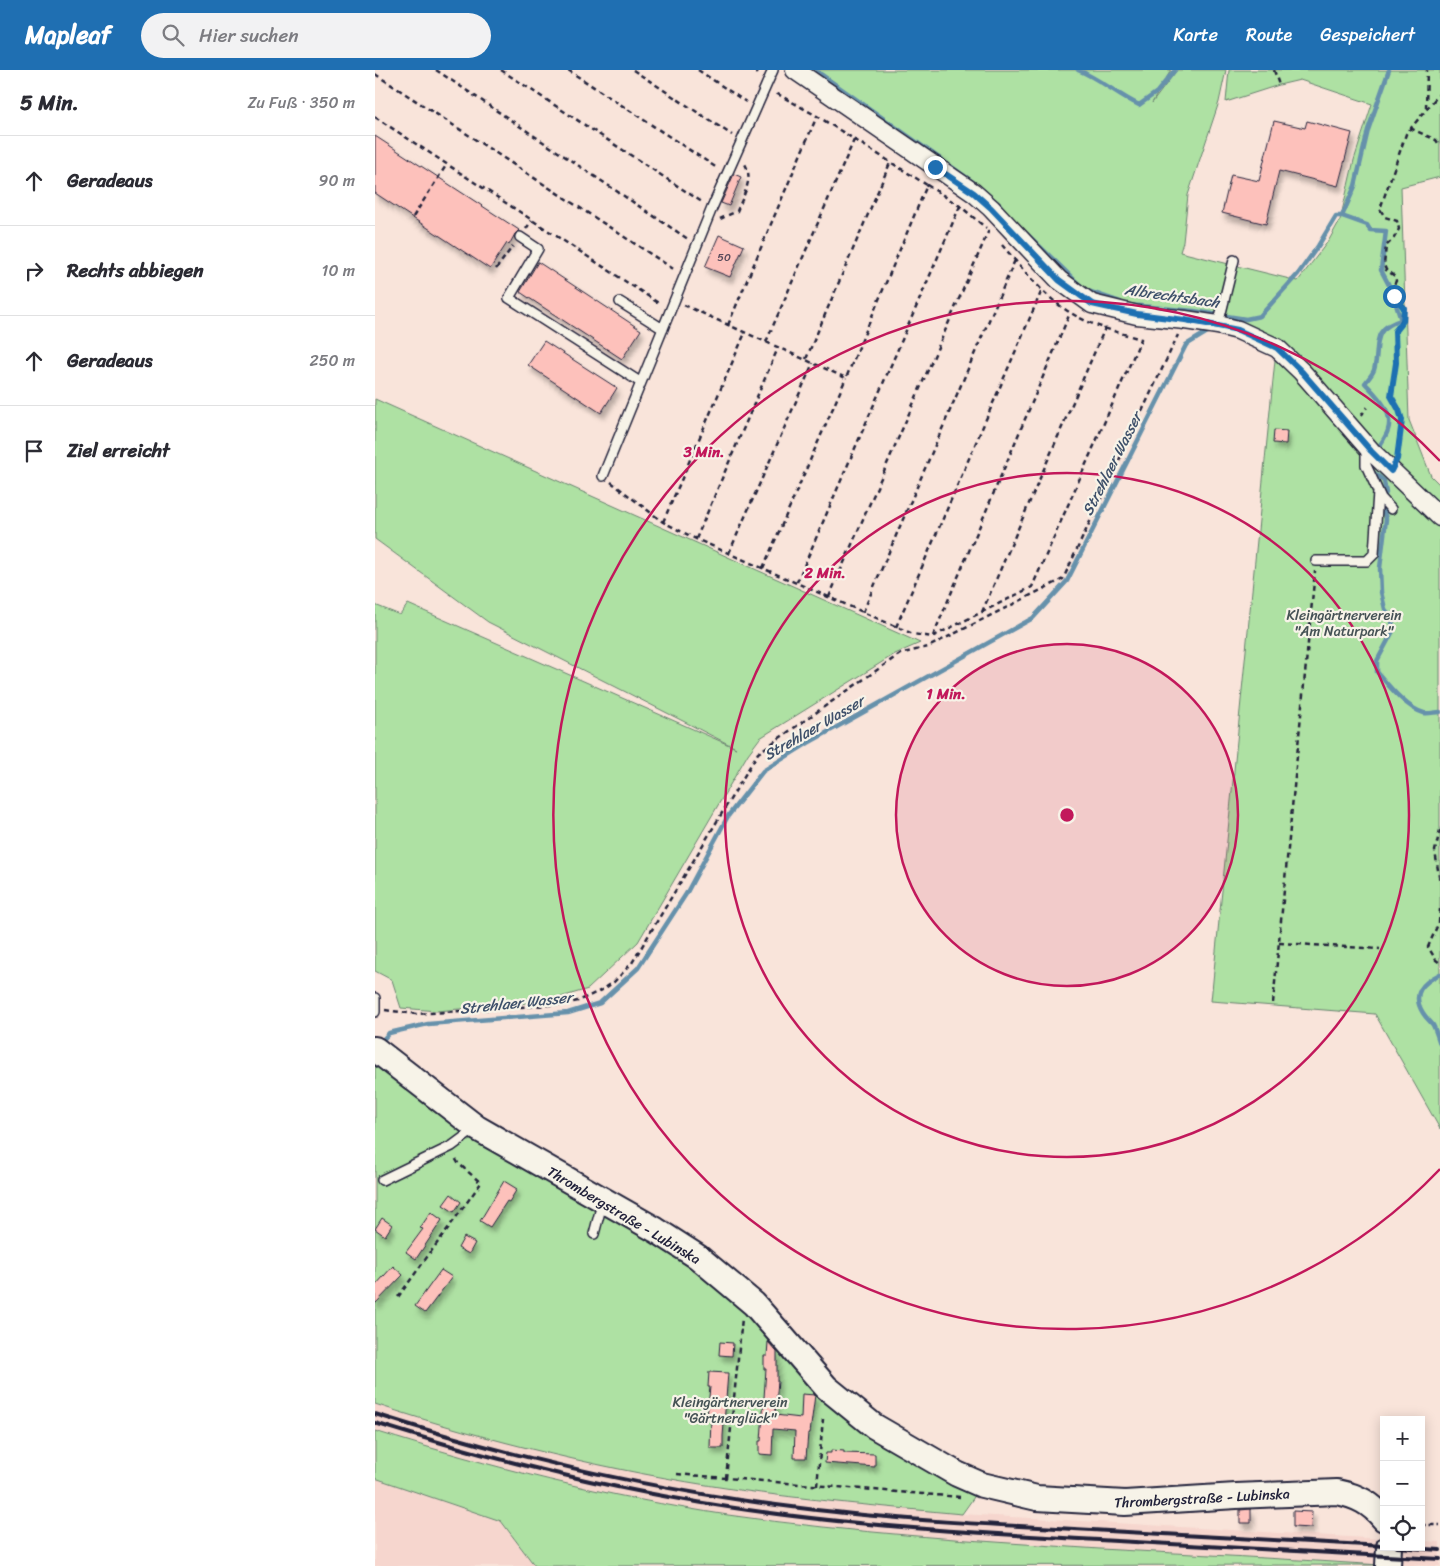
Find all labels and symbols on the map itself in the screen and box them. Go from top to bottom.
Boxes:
route end [924,156,947,179]
house number: 50 [717,248,731,267]
water label: Albrechtsbach [1122,276,1222,316]
route start [1383,285,1406,308]
water label: Strehlaer Wasser [1075,405,1150,520]
text: 3 Min. [682,439,725,465]
text: 2 Min. [803,560,846,586]
park label: Kleingärtnerverein "Am Naturpark" [1286,603,1402,644]
text: 1 Min. [926,681,966,707]
water label: Strehlaer Wasser [759,687,872,767]
centre of rings [1058,806,1076,824]
water label: Strehlaer Wasser [459,984,576,1022]
street label: Thrombergstraße - Lubinska [542,1159,705,1271]
park label: Kleingärtnerverein "Gärtnerglück" [672,1390,788,1431]
street label: Thrombergstraße - Lubinska [1114,1481,1290,1516]

